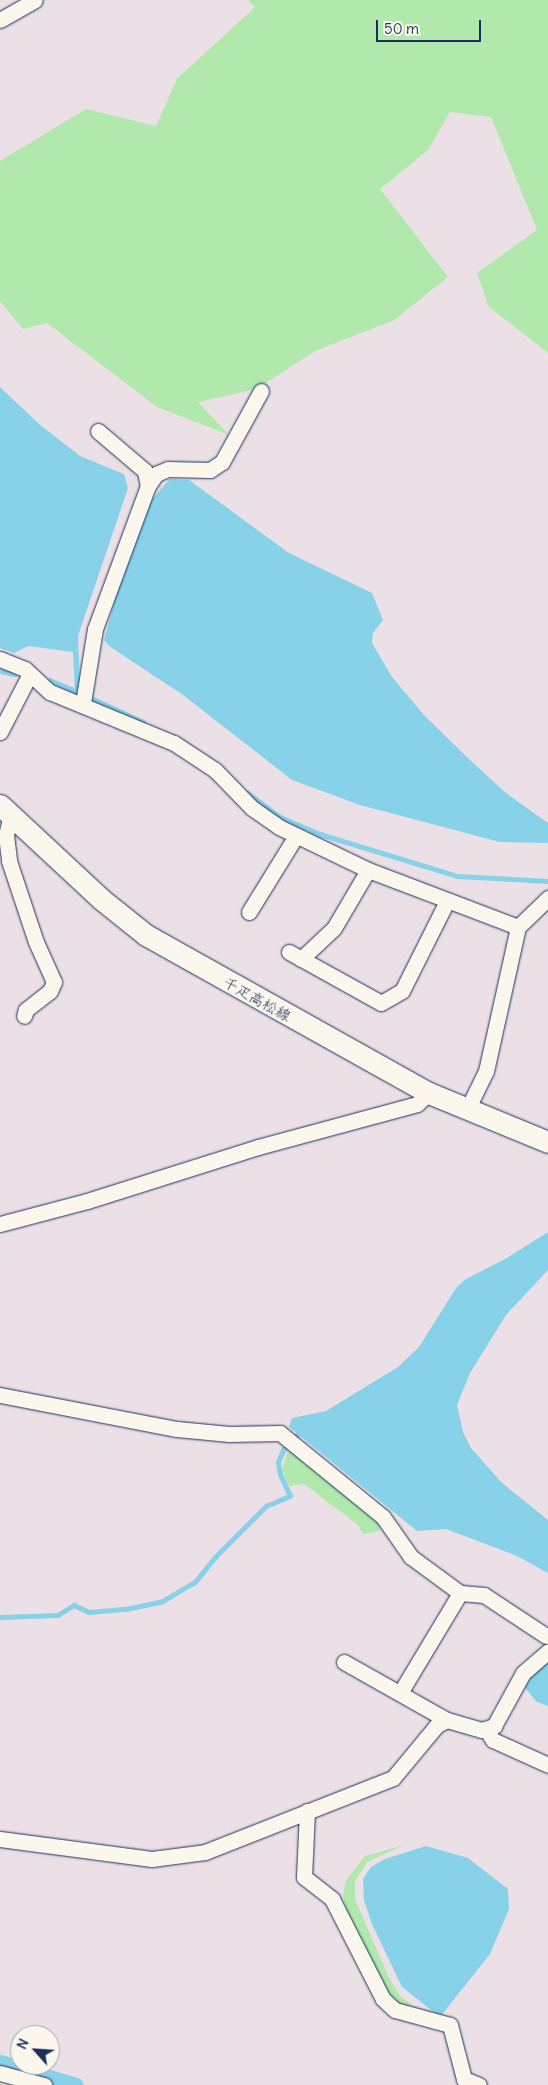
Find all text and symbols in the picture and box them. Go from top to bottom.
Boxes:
scale bar [378,10,483,42]
text: 50 m [384,19,419,38]
street label: 千疋高松線 [220,973,294,1025]
north arrow [10,2025,60,2075]
text: N [12,2036,33,2052]

